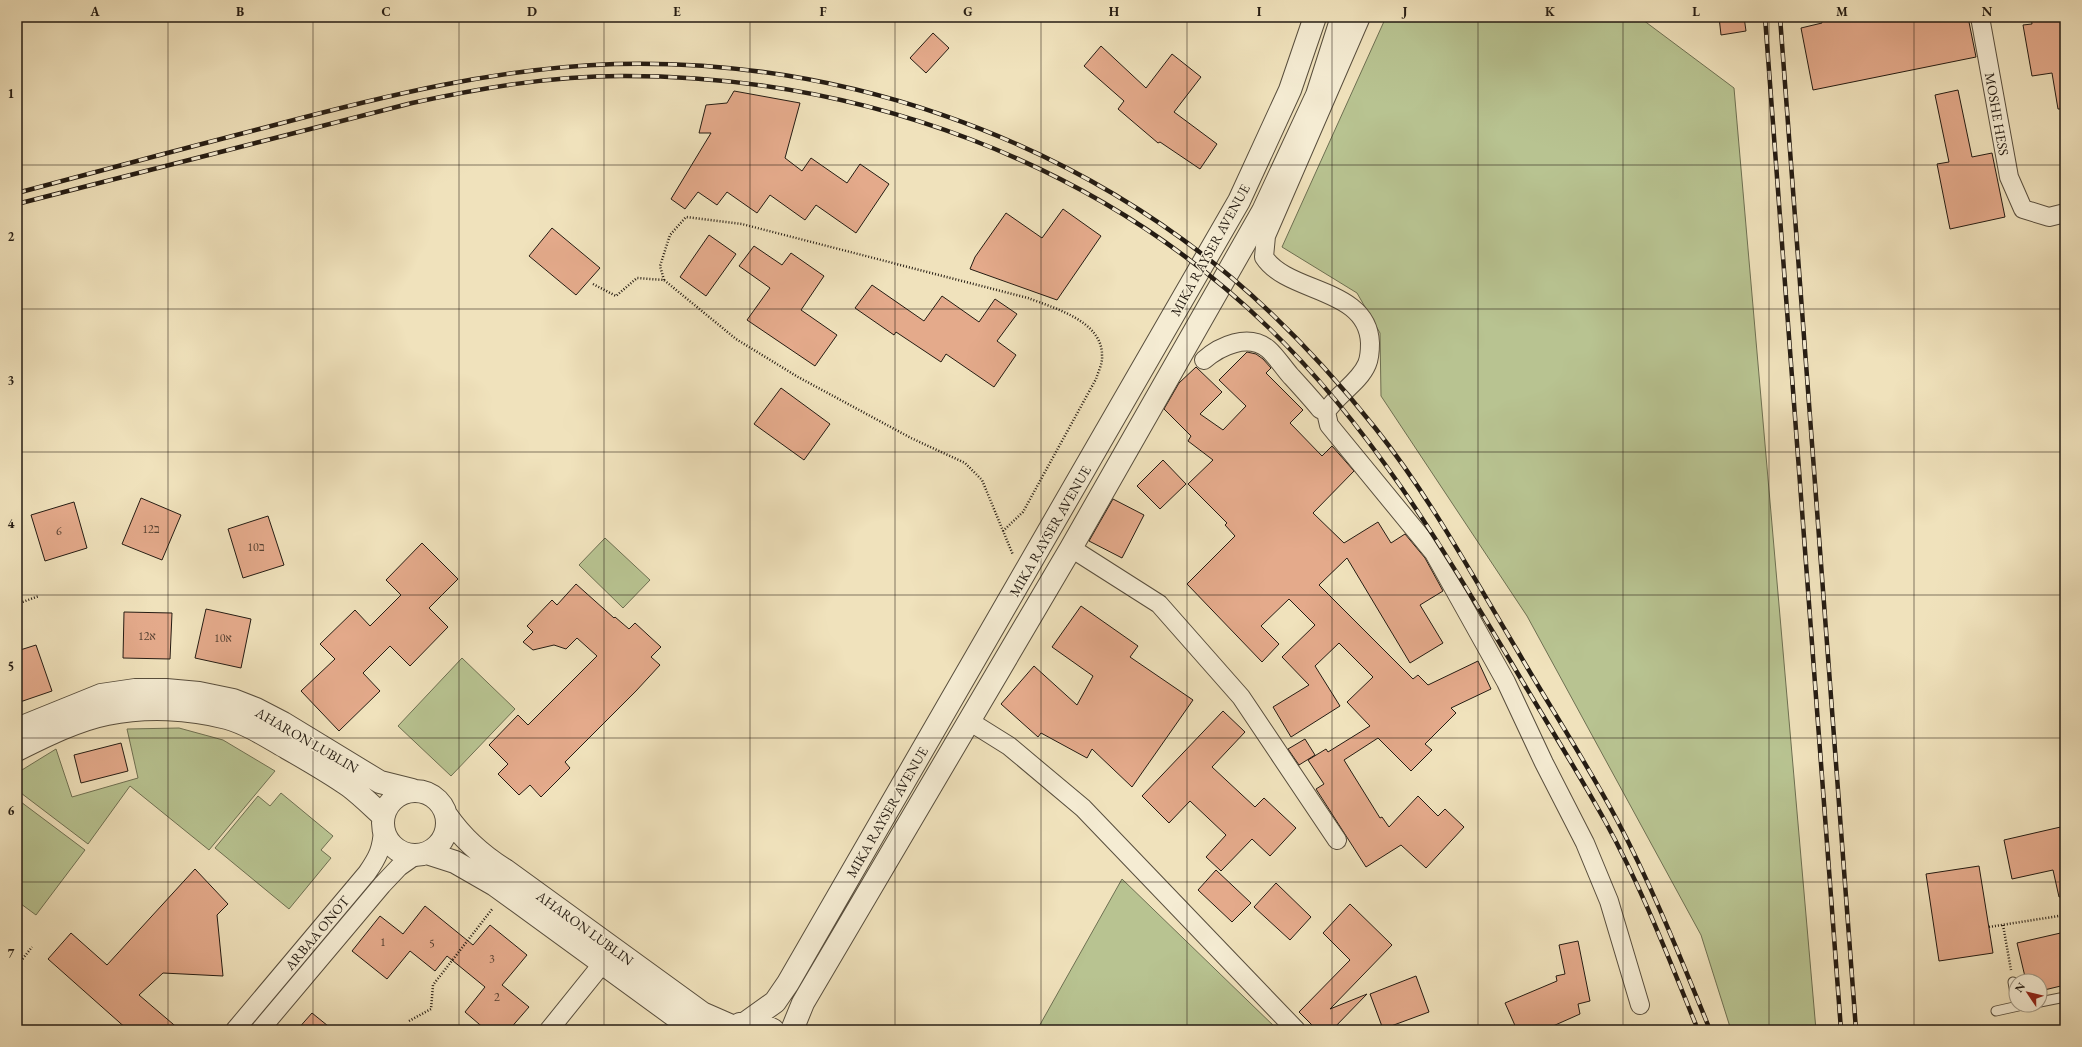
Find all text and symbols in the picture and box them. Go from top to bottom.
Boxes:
text: A [89,3,100,20]
text: B [236,3,244,20]
text: C [381,3,391,20]
text: D [527,3,537,20]
text: E [673,3,681,20]
text: F [819,3,827,20]
text: G [963,3,973,20]
text: H [1109,3,1120,20]
text: I [1257,3,1262,20]
text: J [1401,3,1408,20]
text: K [1545,3,1556,20]
text: L [1692,3,1700,20]
text: M [1836,3,1848,20]
text: N [1982,3,1993,20]
street label: MOSHE HESS [1981,71,2013,157]
text: 1 [8,85,15,102]
street label: MIKA RAYSER AVENUE [1166,181,1254,319]
text: 2 [8,228,15,245]
text: 3 [8,372,15,389]
street label: MIKA RAYSER AVENUE [1005,462,1095,600]
text: 4 [8,515,15,532]
house number: 12ב [142,521,160,537]
house number: 6 [56,523,62,539]
house number: 10ב [247,539,265,555]
house number: 12א [138,628,156,644]
house number: 10א [214,630,232,646]
text: 5 [8,658,14,675]
street label: AHARON LUBLIN [251,703,362,777]
street label: MIKA RAYSER AVENUE [842,743,932,881]
text: 6 [8,802,15,819]
street label: AHARON LUBLIN [532,886,637,969]
street label: ARBAA ONOT [280,892,354,975]
house number: 1 [380,934,386,950]
house number: 5 [429,935,435,951]
text: 7 [8,945,15,962]
house number: 3 [489,951,495,967]
north arrow [2008,973,2048,1013]
text: N [2012,980,2028,995]
house number: 2 [494,989,500,1005]

